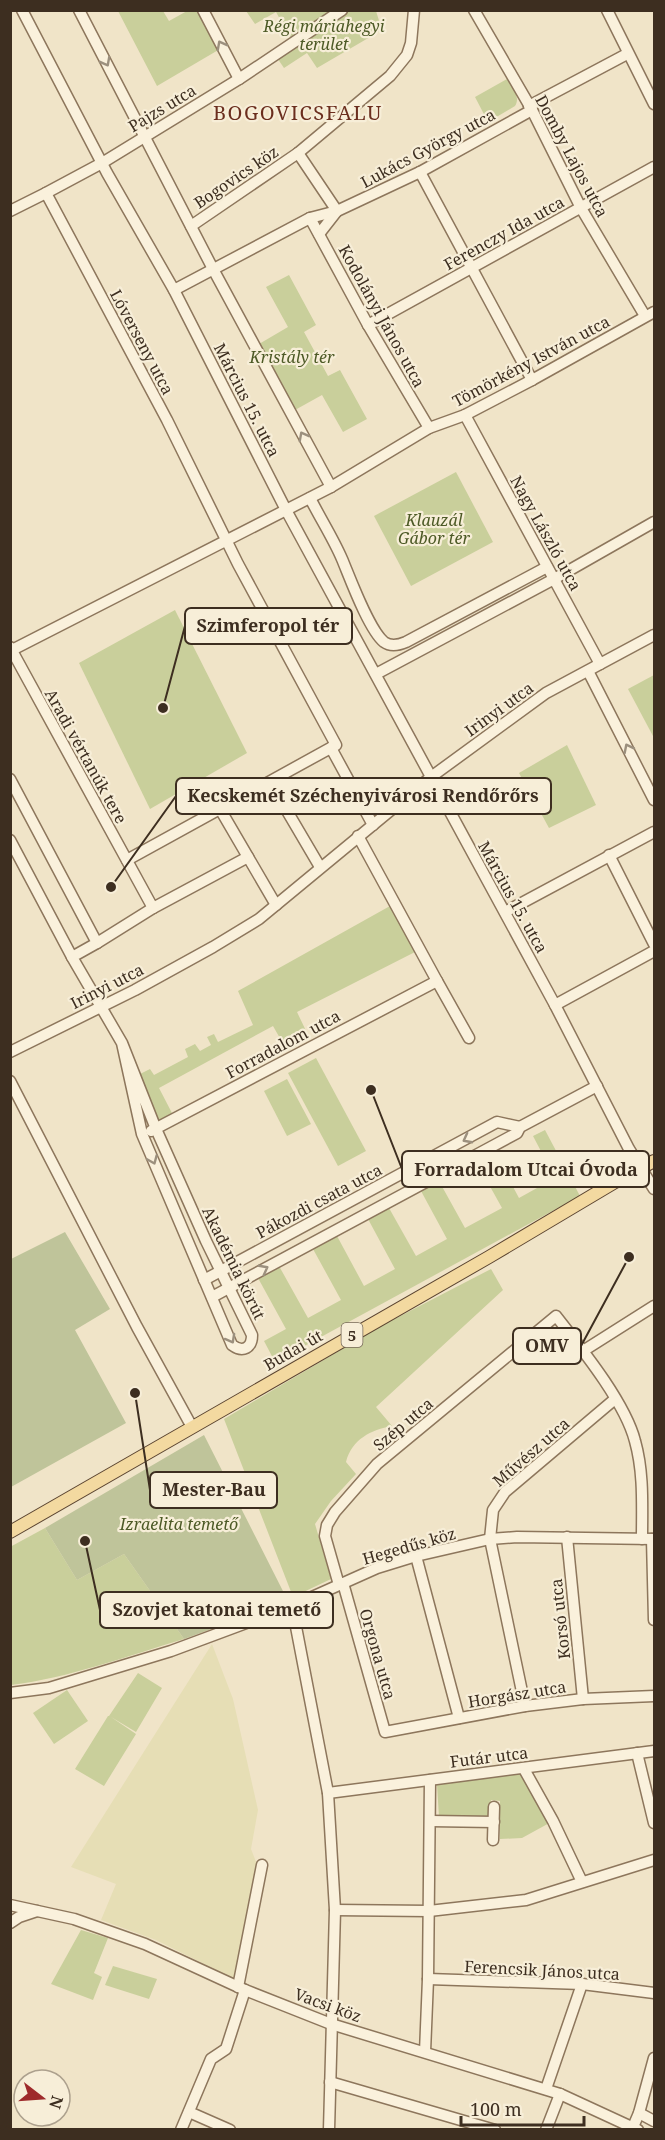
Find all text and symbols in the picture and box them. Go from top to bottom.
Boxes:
park label: Régi máriahegyi terület [262,15,385,55]
one-way arrow [216,40,228,51]
one-way arrow [99,56,110,67]
street label: Pajzs utca [124,79,200,137]
street label: Domby Lajos utca [530,91,614,221]
district label: BOGOVICSFALU [213,99,383,126]
street label: Lukács György utca [357,103,499,193]
street label: Bogovics köz [189,141,283,213]
street label: Ferenczy Ida utca [440,191,568,275]
street label: Kodolányi János utca [334,241,430,391]
street label: Lóverseny utca [105,286,179,398]
street label: Tömörkény István utca [449,310,613,412]
street label: Március 15. utca [209,339,285,461]
park label: Kristály tér [249,346,335,368]
one-way arrow [299,432,310,442]
street label: Nagy László utca [505,472,587,594]
park label: Klauzál Gábor tér [398,509,470,549]
callout: Szimferopol tér [185,608,352,644]
text: Szimferopol tér [197,613,340,637]
street label: Irinyi utca [460,677,538,741]
street label: Aradi vértanúk tere [40,685,132,827]
one-way arrow [624,743,635,754]
callout: Kecskemét Széchenyivárosi Rendőrőrs [176,778,551,814]
text: Kecskemét Széchenyivárosi Rendőrőrs [187,783,539,807]
street label: Március 15. utca [473,837,553,957]
street label: Irinyi utca [67,958,147,1014]
street label: Forradalom utca [222,1005,344,1083]
one-way arrow [462,1132,473,1143]
callout: Forradalom Utcai Óvoda [402,1151,649,1187]
one-way arrow [146,1154,158,1165]
text: Forradalom Utcai Óvoda [414,1157,638,1181]
street label: Pákozdi csata utca [252,1158,386,1244]
street label: Akadémia körút [197,1203,271,1323]
one-way arrow [257,1265,268,1276]
road number: 5 [342,1323,362,1347]
street label: Budai út [260,1324,327,1376]
callout: OMV [513,1328,581,1364]
one-way arrow [224,1333,235,1343]
text: OMV [525,1333,569,1357]
street label: Szép utca [368,1392,438,1456]
street label: Művész utca [488,1412,574,1492]
callout: Mester-Bau [150,1472,277,1508]
text: Mester-Bau [162,1477,266,1501]
park label: Izraelita temető [119,1513,239,1535]
street label: Hegedűs köz [360,1522,458,1570]
street label: Korsó utca [545,1578,575,1660]
callout: Szovjet katonai temető [100,1592,333,1628]
text: Szovjet katonai temető [113,1597,321,1621]
street label: Orgona utca [355,1606,401,1702]
street label: Horgász utca [466,1675,568,1713]
street label: Futár utca [449,1741,529,1773]
street label: Ferencsik János utca [464,1955,620,1985]
street label: Vacsi köz [292,1983,364,2027]
north arrow [12,2068,72,2128]
scale bar [461,2089,584,2127]
text: N [44,2093,69,2112]
text: 100 m [470,2097,522,2121]

